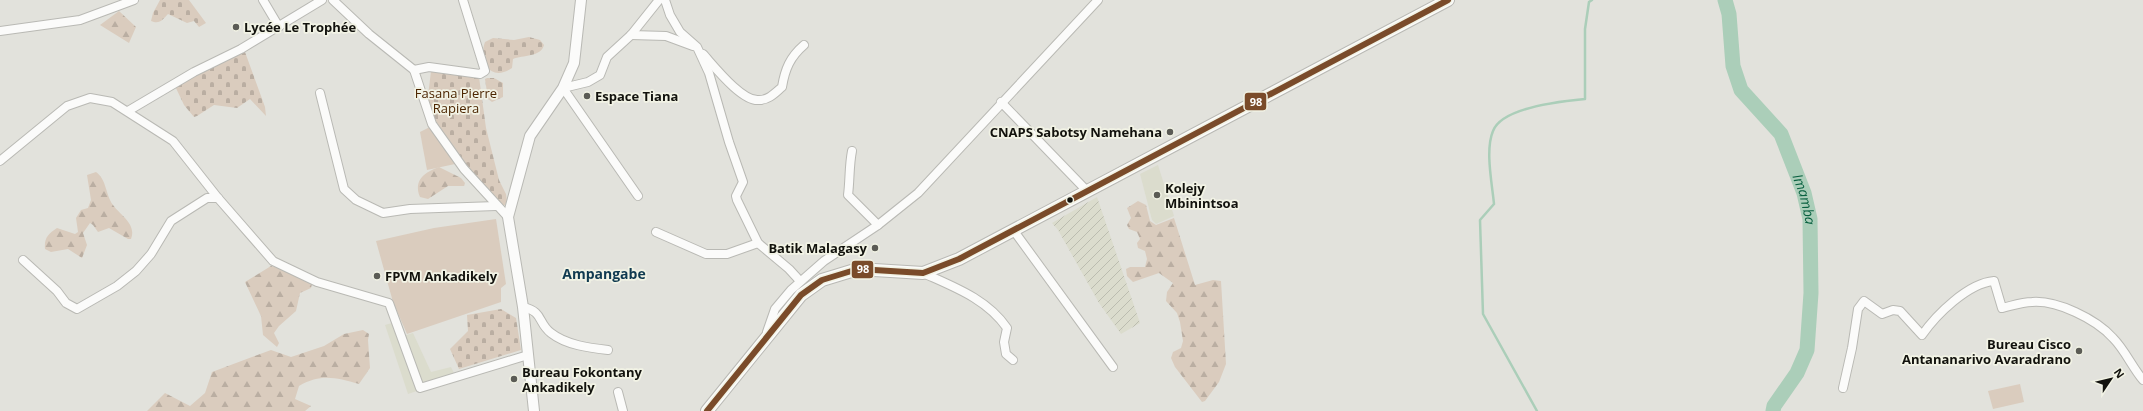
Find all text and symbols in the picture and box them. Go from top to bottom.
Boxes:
place label: Lycée Le Trophée [244,18,356,36]
marker: Lycée Le Trophée [231,22,241,32]
park label: Fasana Pierre Rapiera [415,84,497,117]
place label: Espace Tiana [595,87,678,105]
marker: Espace Tiana [582,91,592,101]
line badge: 98 [1244,92,1267,111]
text: 98 [1250,94,1262,109]
place label: CNAPS Sabotsy Namehana [990,123,1162,141]
marker: CNAPS Sabotsy Namehana [1165,127,1175,137]
water label: Imamba [1788,171,1820,225]
place label: Kolejy Mbinintsoa [1165,179,1239,212]
marker: Kolejy Mbinintsoa [1152,190,1162,200]
unlabelled marker [1065,195,1075,205]
place label: Batik Malagasy [768,239,868,257]
marker: Batik Malagasy [870,243,880,253]
line badge: 98 [851,260,874,279]
text: 98 [857,261,869,276]
district label: Ampangabe [562,264,646,283]
place label: FPVM Ankadikely [385,267,498,285]
marker: FPVM Ankadikely [372,271,382,281]
place label: Bureau Cisco Antananarivo Avaradrano [1902,335,2071,368]
marker: Bureau Cisco Antananarivo Avaradrano [2074,346,2084,356]
north arrow [2091,359,2131,399]
place label: Bureau Fokontany Ankadikely [522,363,643,396]
text: N [2111,365,2128,381]
marker: Bureau Fokontany Ankadikely [509,374,519,384]

